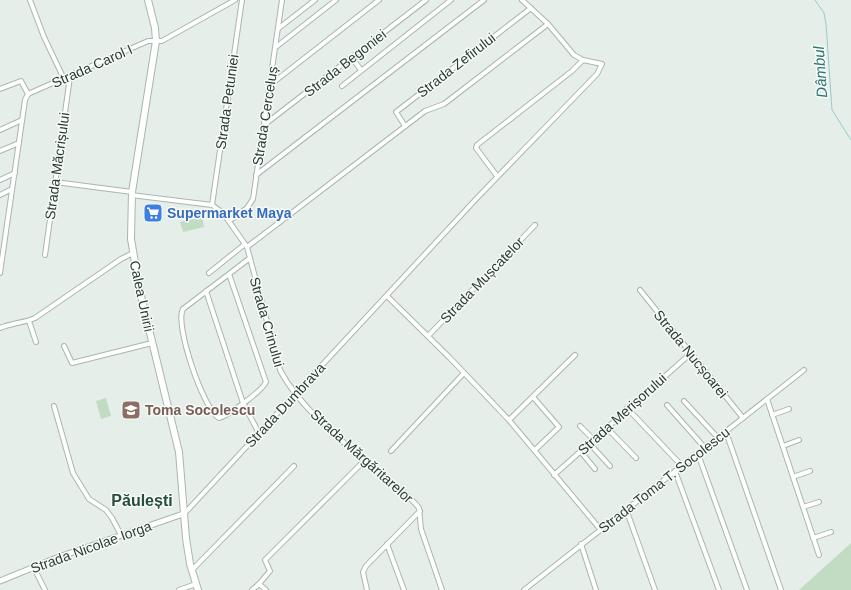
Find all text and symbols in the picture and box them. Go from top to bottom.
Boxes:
street label: Strada Begoniei [301,26,389,100]
street label: Strada Zefirului [414,29,498,101]
street label: Strada Carol I [49,41,135,91]
water label: Dâmbul [810,45,830,98]
street label: Strada Petuniei [212,53,242,151]
street label: Strada Cerceluș [249,65,281,167]
street label: Strada Măcrișului [42,111,72,221]
supermarket icon: Supermarket Maya [142,202,164,224]
place label: Supermarket Maya [167,205,292,221]
street label: Strada Mușcatelor [437,233,527,326]
street label: Calea Unirii [127,259,157,333]
street label: Strada Crinului [247,275,287,369]
street label: Strada Nucșoarei [651,307,731,401]
street label: Strada Dumbrava [242,359,328,451]
street label: Strada Merișorului [574,370,670,458]
school or university icon: Toma Socolescu [120,399,142,421]
place label: Toma Socolescu [145,402,255,418]
street label: Strada Mărgăritarelor [307,406,417,506]
street label: Strada Toma T. Socolescu [595,424,733,536]
district label: Păulești [111,492,173,509]
street label: Strada Nicolae Iorga [28,518,154,576]

